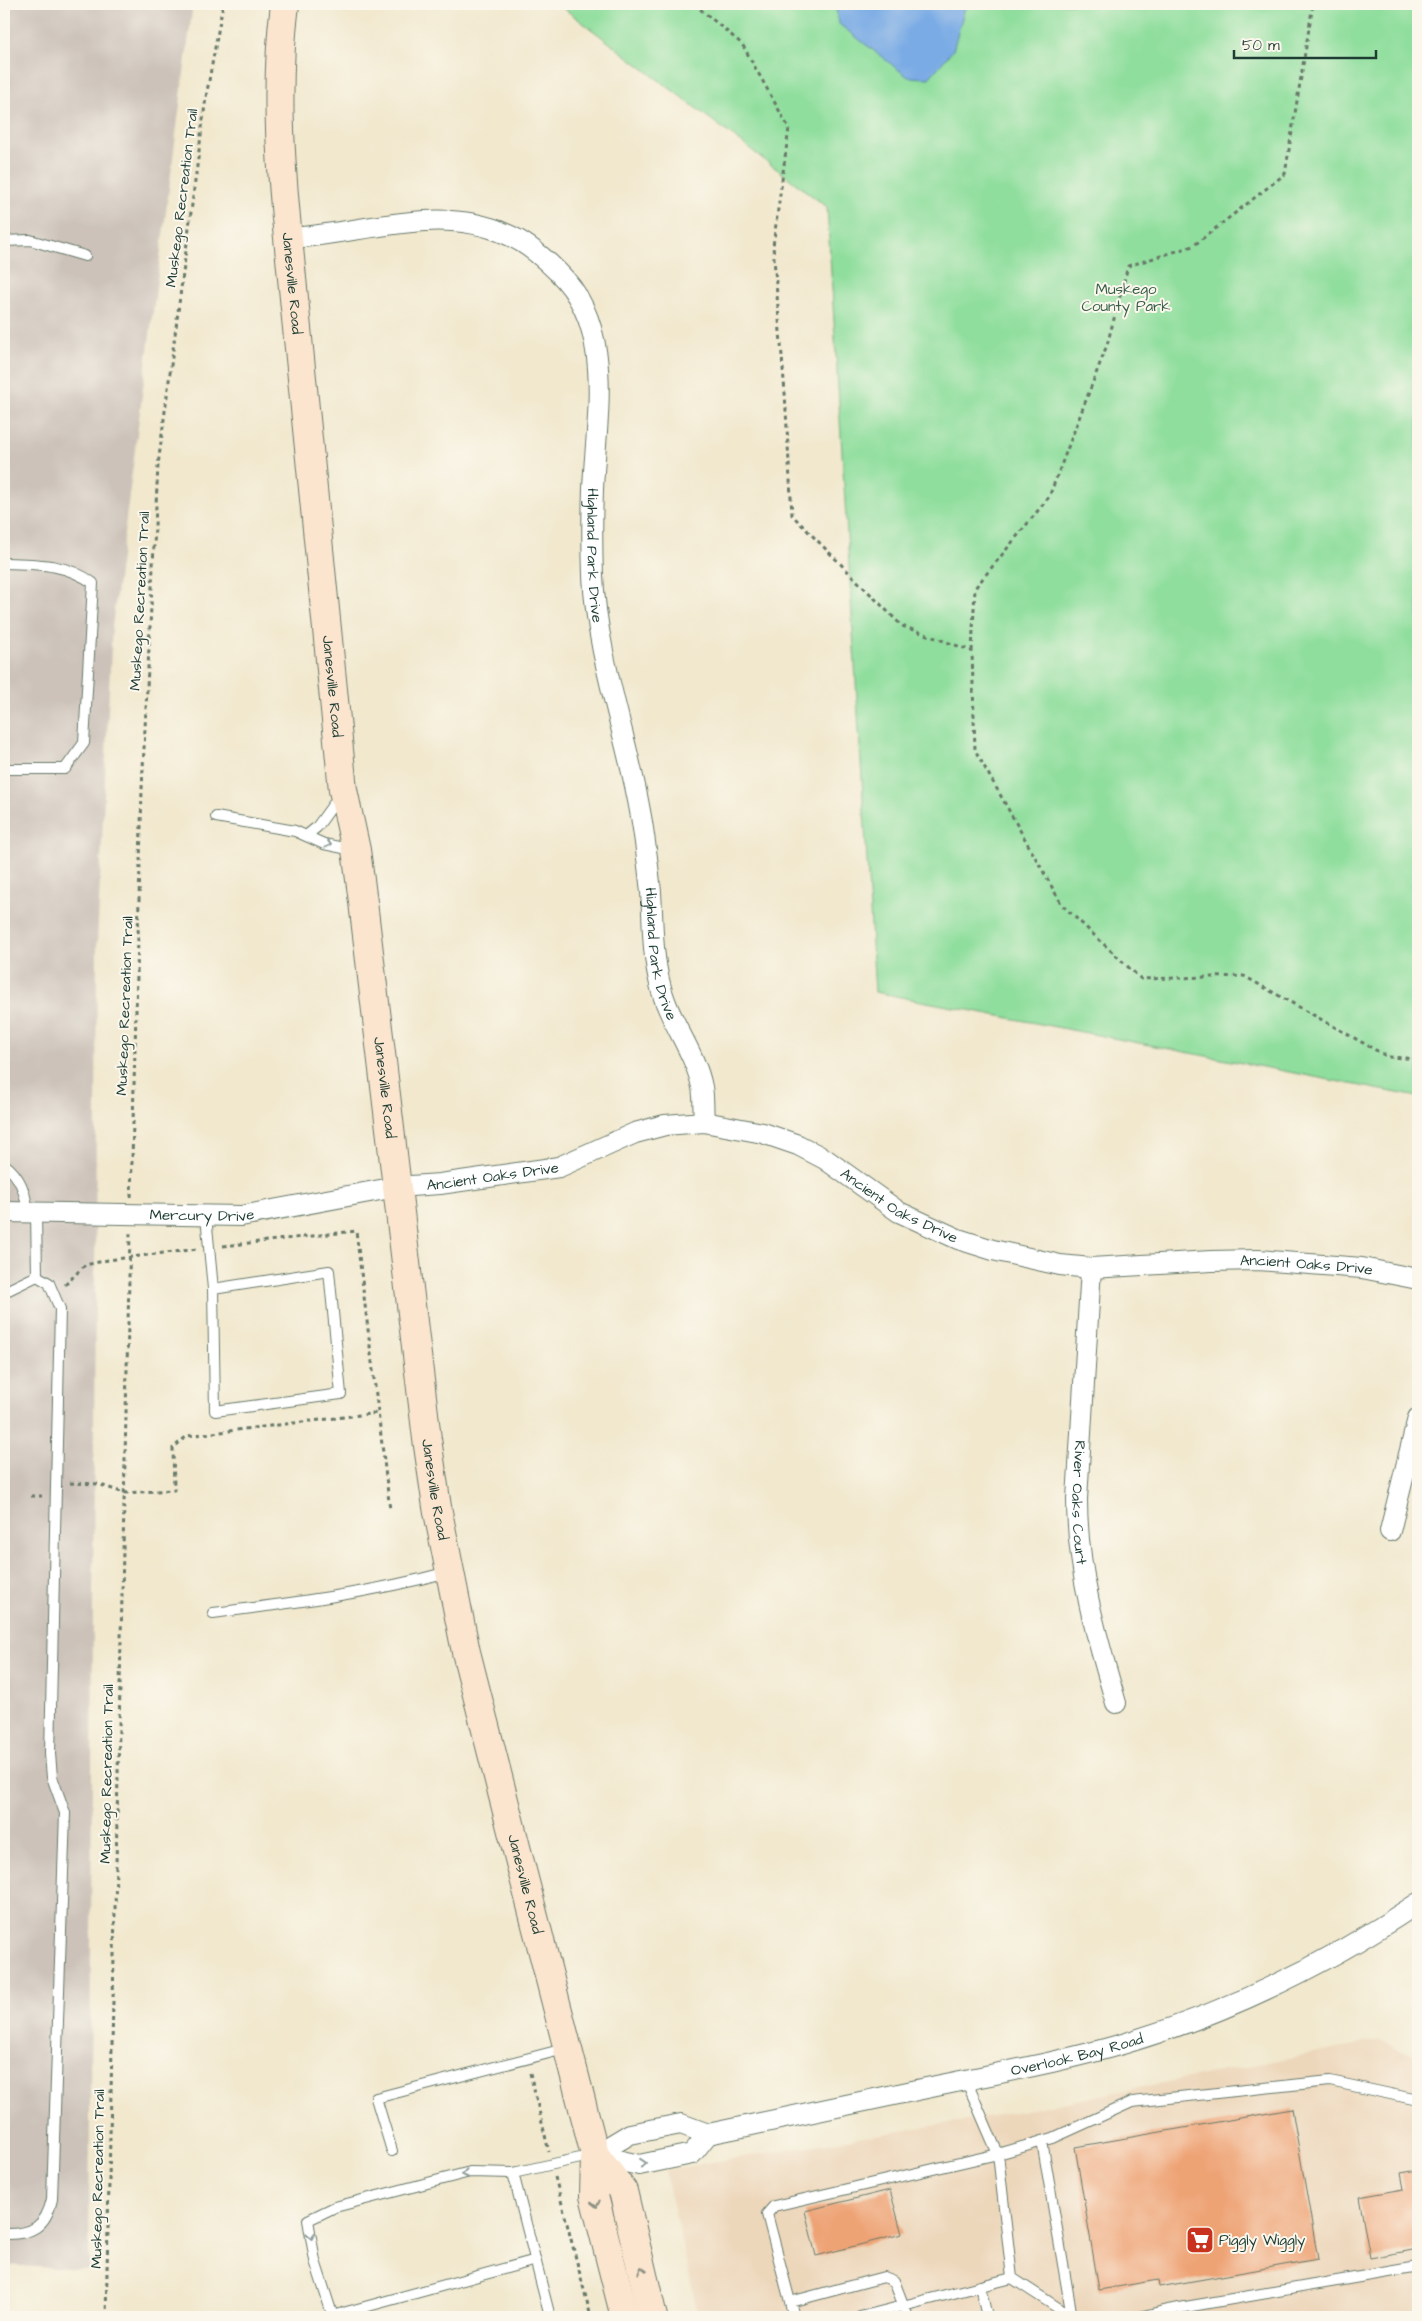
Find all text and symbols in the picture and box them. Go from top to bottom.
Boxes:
scale bar [1234,28,1377,60]
text: 50 m [1242,35,1280,56]
street label: Muskego Recreation Trail [161,108,204,289]
street label: Janesville Road [277,231,308,335]
park label: Muskego County Park [1081,279,1171,318]
street label: Highland Park Drive [581,488,608,624]
street label: Muskego Recreation Trail [125,511,156,691]
street label: Janesville Road [317,634,348,738]
one-way arrow [324,839,332,849]
street label: Highland Park Drive [640,887,683,1024]
street label: Muskego Recreation Trail [111,916,140,1096]
street label: Janesville Road [369,1036,402,1140]
street label: Ancient Oaks Drive [426,1157,560,1195]
street label: Ancient Oaks Drive [836,1163,961,1248]
street label: Mercury Drive [149,1203,256,1227]
street label: Ancient Oaks Drive [1240,1249,1375,1280]
street label: Janesville Road [417,1437,454,1542]
street label: River Oaks Court [1066,1440,1092,1566]
street label: Muskego Recreation Trail [95,1684,120,1864]
street label: Janesville Road [503,1832,548,1936]
street label: Overlook Bay Road [1009,2028,1146,2081]
street label: Muskego Recreation Trail [86,2089,111,2269]
one-way arrow [639,2158,647,2169]
one-way arrow [460,2168,469,2179]
one-way arrow [590,2199,601,2208]
supermarket icon: Piggly Wiggly [1185,2225,1215,2255]
place label: Piggly Wiggly [1219,2230,1305,2252]
one-way arrow [305,2231,315,2240]
one-way arrow [637,2266,647,2274]

